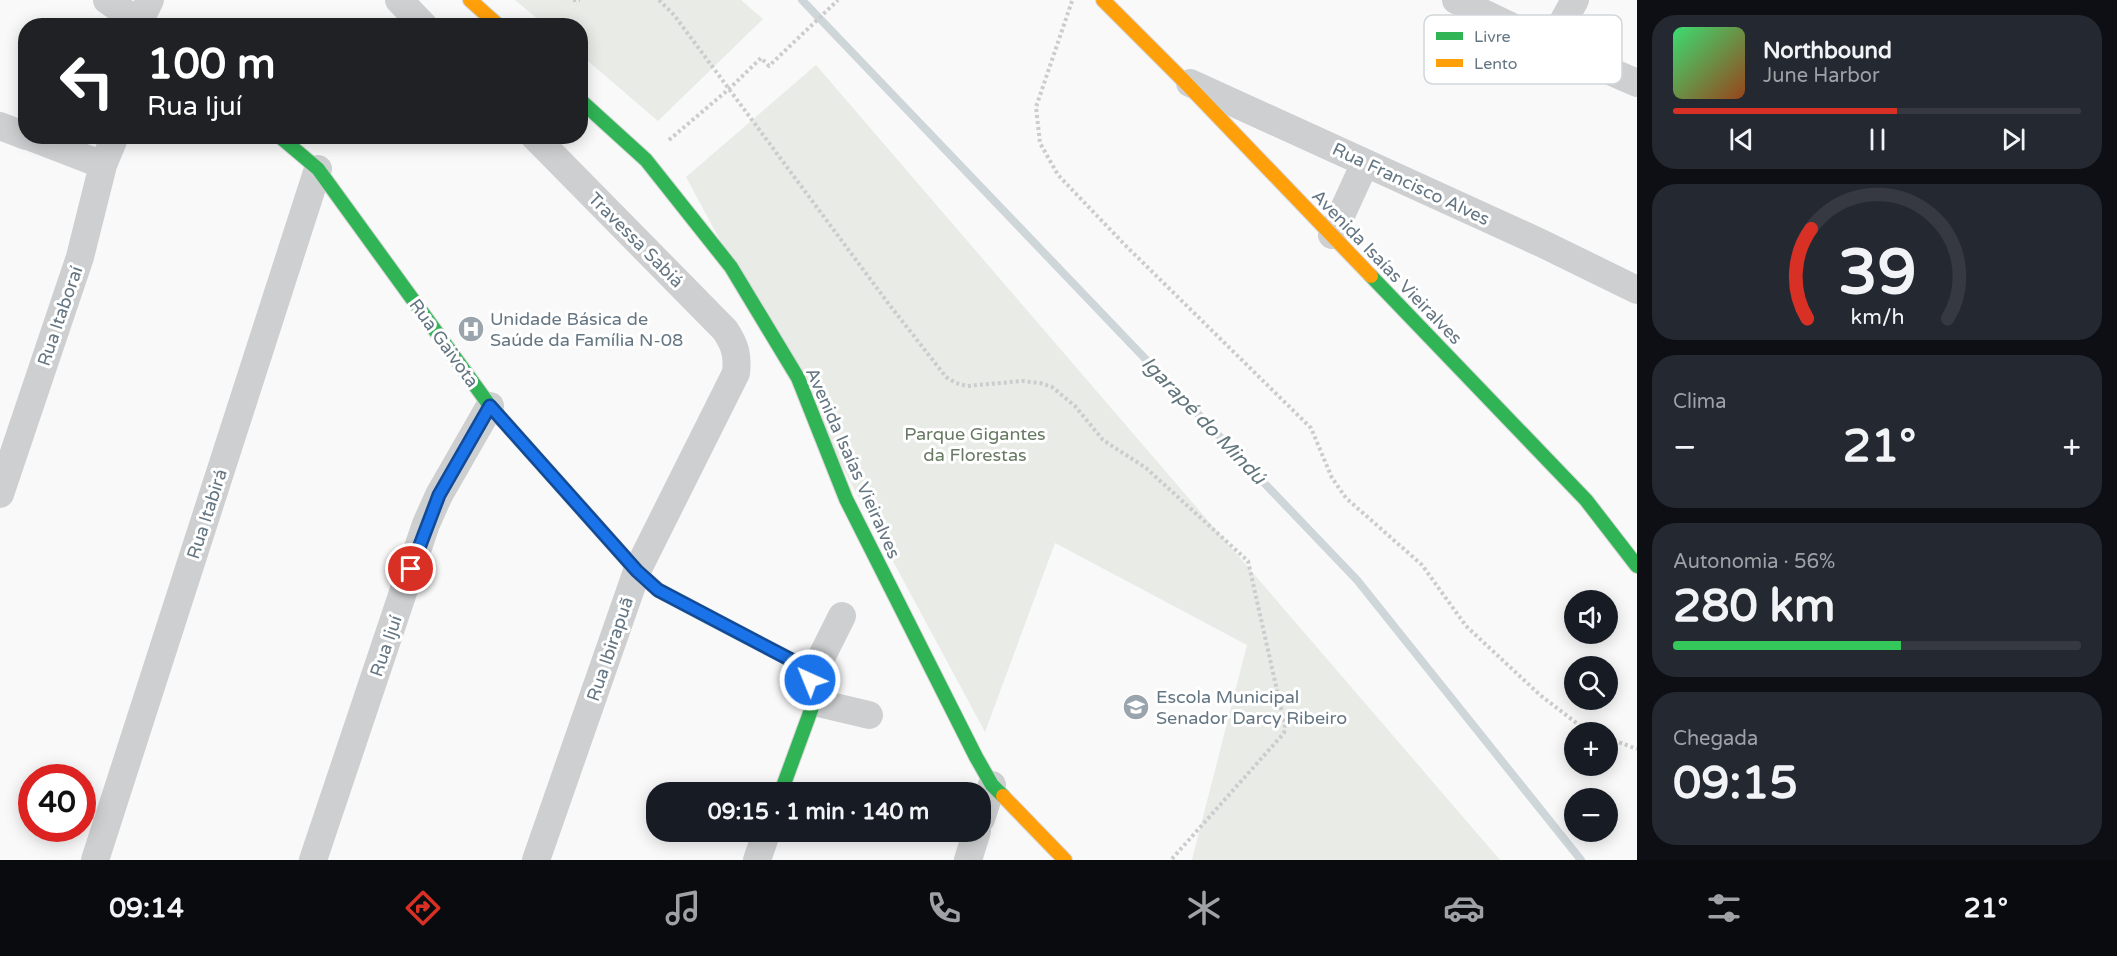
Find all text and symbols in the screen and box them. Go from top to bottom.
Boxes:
legend [1424,15,1622,84]
text: Livre [1474,27,1511,47]
text: Northbound [1763,38,1892,64]
text: 100 m [147,39,276,90]
icon: left [48,42,126,120]
text: Lento [1474,54,1518,74]
text: June Harbor [1763,64,1880,88]
text: Rua Ijuí [147,90,242,123]
icon: previous [1725,123,1758,156]
icon: pause [1861,123,1894,156]
icon: next [1997,123,2030,156]
street label: Rua Francisco Alves [1329,138,1493,230]
street label: Avenida Isaías Vieiralves [1307,185,1467,349]
street label: Travessa Sabiá [584,188,688,292]
text: 39 [1838,236,1916,311]
street label: Rua Itaboraí [33,263,88,369]
street label: Rua Gaivota [405,294,483,392]
text: km/h [1850,304,1904,330]
place label: Unidade Básica de Saúde da Família N-08 [490,308,683,351]
hospital icon: Unidade Básica de Saúde da Família N-08 [456,314,486,344]
water label: Igarapé do Mindú [1136,352,1272,491]
street label: Avenida Isaías Vieiralves [801,364,905,562]
text: Clima [1673,390,1726,414]
text: 21° [1843,420,1916,474]
park label: Parque Gigantes da Florestas [904,423,1046,466]
text: − [1673,428,1697,467]
text: + [2062,428,2081,467]
street label: Rua Itabirá [182,466,232,562]
pin [385,543,436,594]
text: Autonomia · 56% [1673,550,1835,574]
icon: arrive [394,552,427,585]
text: 280 km [1673,580,1835,634]
map controls [1564,590,1618,842]
button: sound [1564,590,1618,644]
street label: Rua Ibirapuã [582,594,638,704]
street label: Rua Ijuí [365,612,407,680]
position arrow [778,648,842,712]
button: search [1564,656,1618,710]
place label: Escola Municipal Senador Darcy Ribeiro [1156,686,1347,729]
school or university icon: Escola Municipal Senador Darcy Ribeiro [1121,692,1151,722]
button: + [1564,722,1618,776]
text: Chegada [1673,727,1758,751]
text: 09:15 [1673,757,1798,811]
speed limit sign: 40 [18,764,96,842]
button: − [1564,788,1618,842]
text: 09:15 · 1 min · 140 m [708,799,929,825]
icon: directions [402,887,444,929]
icon: music [662,887,704,929]
icon: phone [923,887,965,929]
icon: climate [1183,887,1225,929]
icon: car [1443,887,1485,929]
icon: filters [1703,887,1745,929]
text: 09:14 [109,892,184,925]
text: 21° [1964,892,2008,925]

